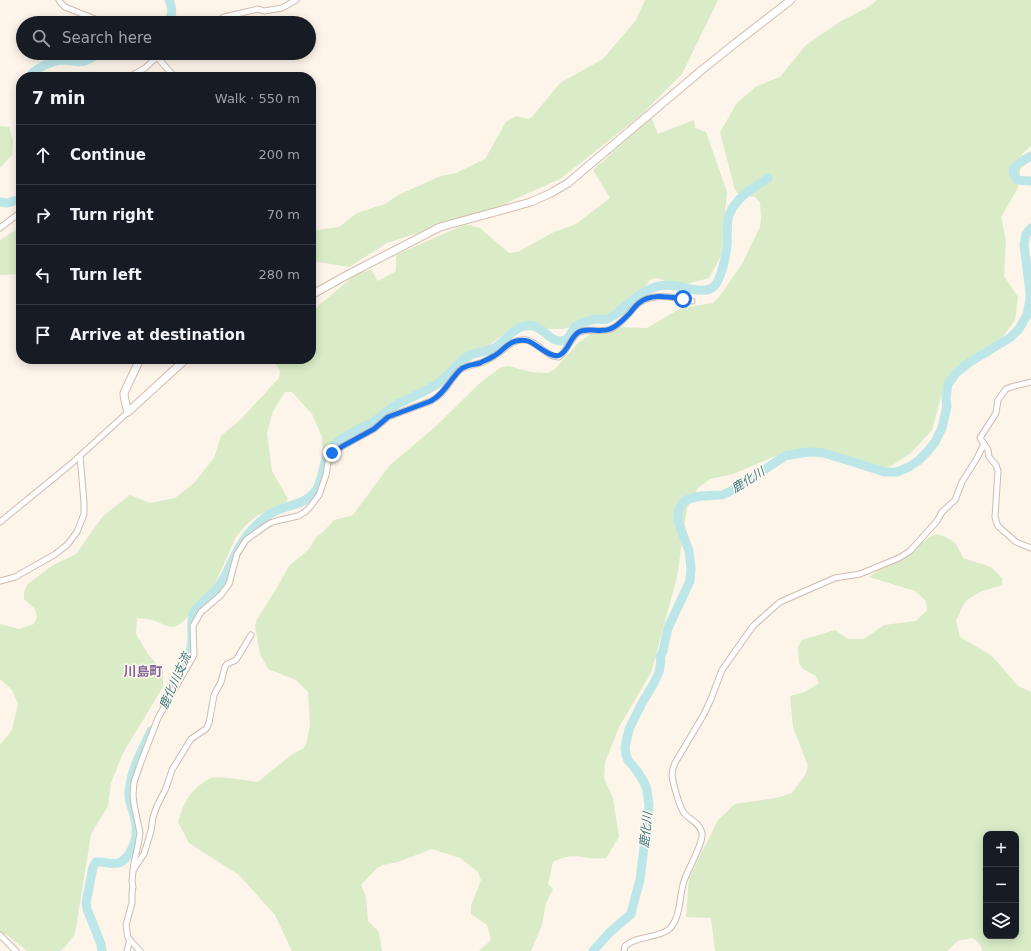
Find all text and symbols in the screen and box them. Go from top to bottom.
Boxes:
search box [16,16,316,60]
icon: search [30,27,52,49]
text: Search here [62,29,152,47]
text: 7 min [32,88,85,108]
text: Walk · 550 m [215,91,300,106]
icon: ahead [32,144,54,166]
text: Continue [70,146,146,164]
text: 200 m [258,147,300,162]
icon: right [32,204,54,226]
text: Turn right [70,206,154,224]
text: 70 m [267,207,300,222]
icon: left [32,264,54,286]
text: Turn left [70,266,142,284]
text: 280 m [258,267,300,282]
route start [674,290,692,308]
icon: arrive [32,324,54,346]
text: Arrive at destination [70,326,245,344]
route end [323,444,341,462]
water label: 鹿化川 [729,463,769,495]
water label: 鹿化川支流 [156,649,194,711]
district label: 川島町 [123,664,163,679]
water label: 鹿化川 [637,809,655,849]
map controls [983,831,1019,939]
button: + [983,831,1019,867]
button: − [983,867,1019,903]
button: layers [983,903,1019,939]

